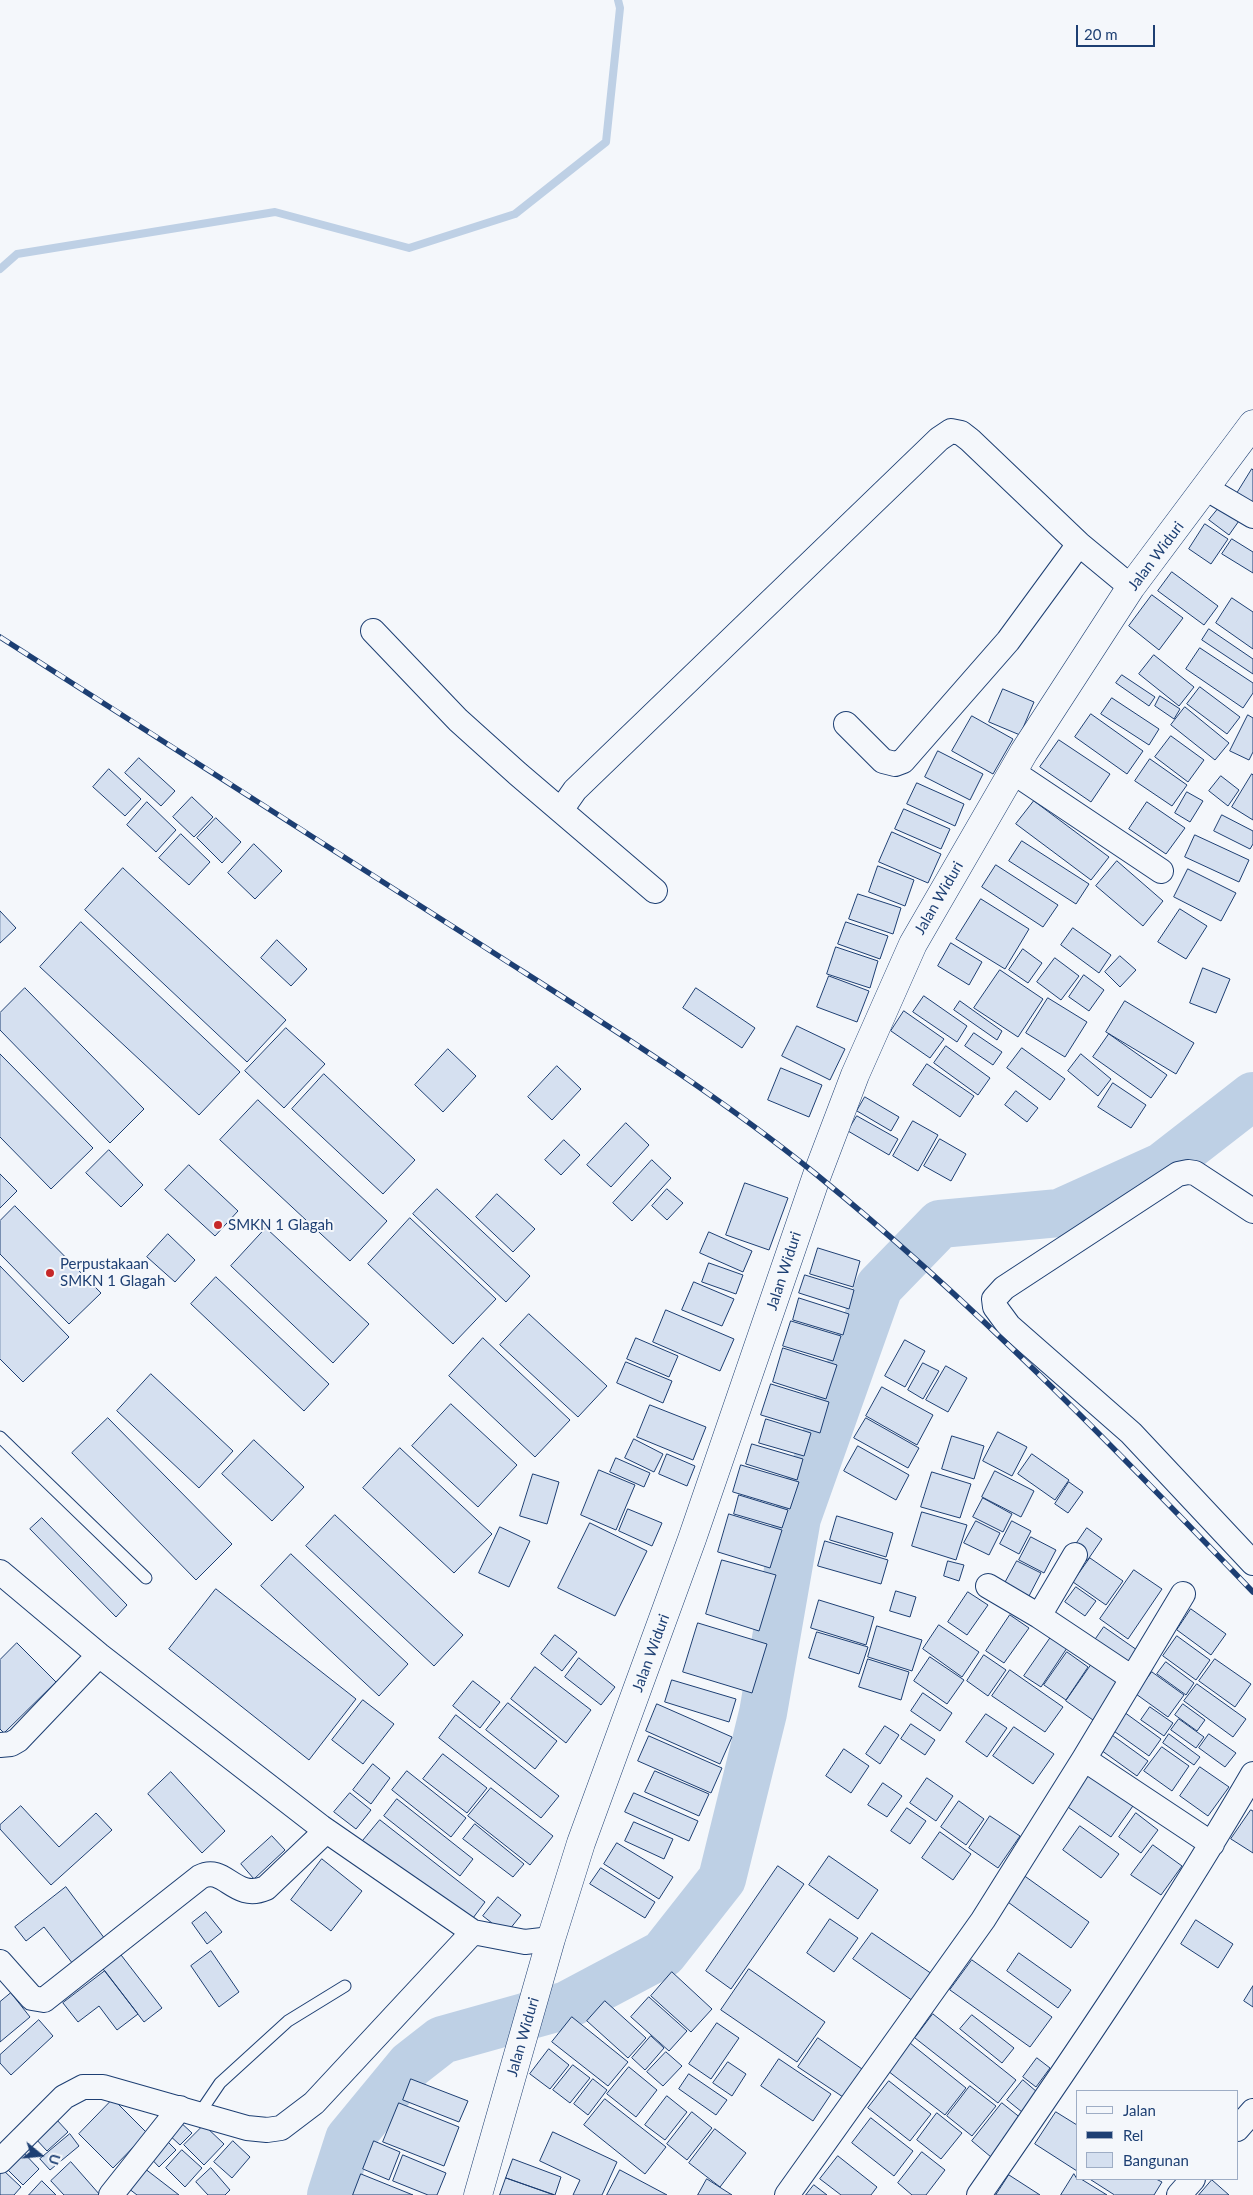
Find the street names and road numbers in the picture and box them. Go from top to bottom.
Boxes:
street label: Jalan Widuri [1124,518,1188,594]
street label: Jalan Widuri [911,858,967,938]
street label: Jalan Widuri [763,1229,805,1313]
street label: Jalan Widuri [629,1612,673,1694]
street label: Jalan Widuri [503,1995,543,2079]

